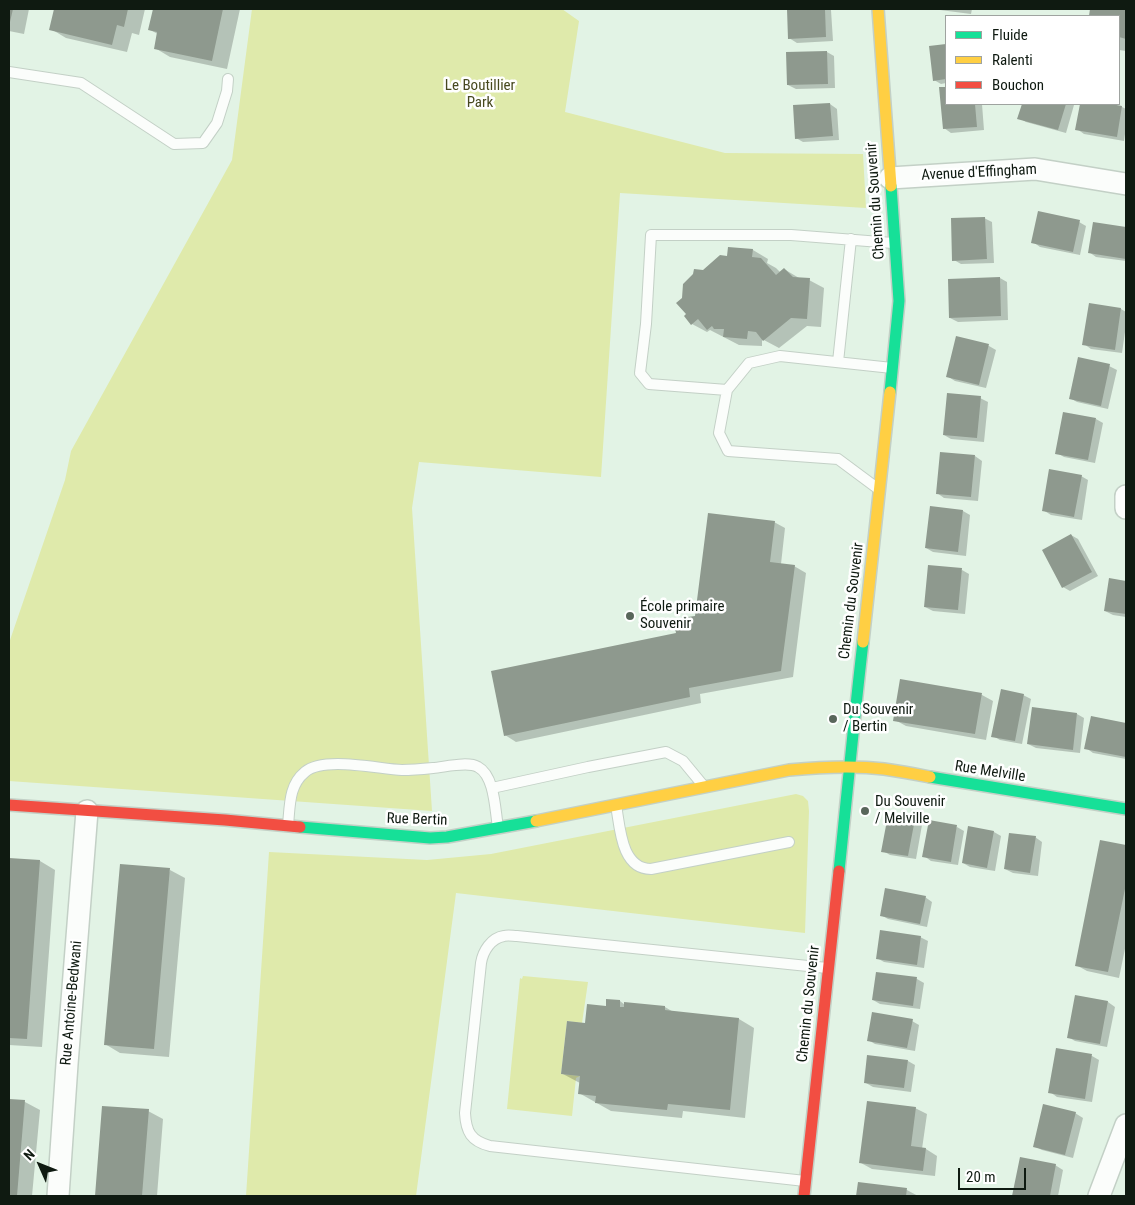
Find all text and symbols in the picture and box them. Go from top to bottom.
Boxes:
legend [945,15,1120,105]
text: Fluide [992,26,1028,44]
text: Ralenti [992,51,1033,69]
text: Bouchon [992,76,1044,94]
park label: Le Boutillier Park [445,77,515,112]
street label: Chemin du Souvenir [863,142,889,260]
street label: Avenue d'Effingham [921,161,1037,185]
street label: Chemin du Souvenir [836,542,868,660]
place label: École primaire Souvenir [640,598,724,633]
marker: École primaire Souvenir [624,610,636,622]
place label: Du Souvenir / Bertin [843,701,913,736]
marker: Du Souvenir / Bertin [827,713,839,725]
street label: Rue Melville [953,758,1027,786]
place label: Du Souvenir / Melville [875,793,945,828]
marker: Du Souvenir / Melville [859,805,871,817]
street label: Rue Bertin [386,810,448,830]
street label: Rue Antoine-Bedwani [58,940,86,1066]
street label: Chemin du Souvenir [794,945,824,1063]
north arrow [15,1140,65,1190]
text: N [20,1146,38,1163]
scale bar [960,1158,1028,1190]
text: 20 m [966,1168,996,1186]

